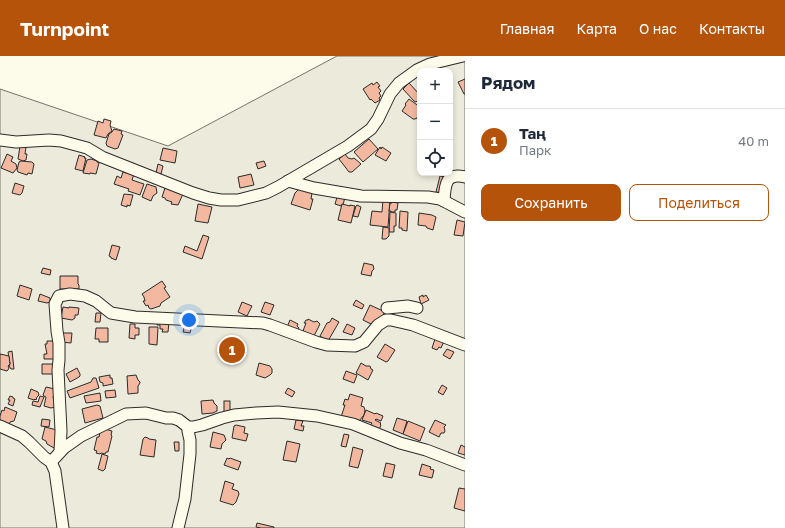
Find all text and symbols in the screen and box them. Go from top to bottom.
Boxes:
text: Turnpoint [20,17,109,40]
text: Главная [500,20,554,37]
text: Карта [576,20,617,37]
text: О нас [639,20,677,37]
text: Контакты [699,20,765,37]
map controls [417,68,453,176]
button: + [417,68,453,104]
text: Рядом [481,72,535,93]
button: − [417,104,453,140]
text: Таң [519,124,546,142]
text: 1 [491,133,497,149]
text: 40 m [738,133,769,149]
button: locate [417,140,453,176]
text: Парк [519,142,552,158]
button: Сохранить [481,184,621,221]
button: Поделиться [629,184,769,221]
your location [179,310,199,330]
pin: 1 [219,335,245,365]

